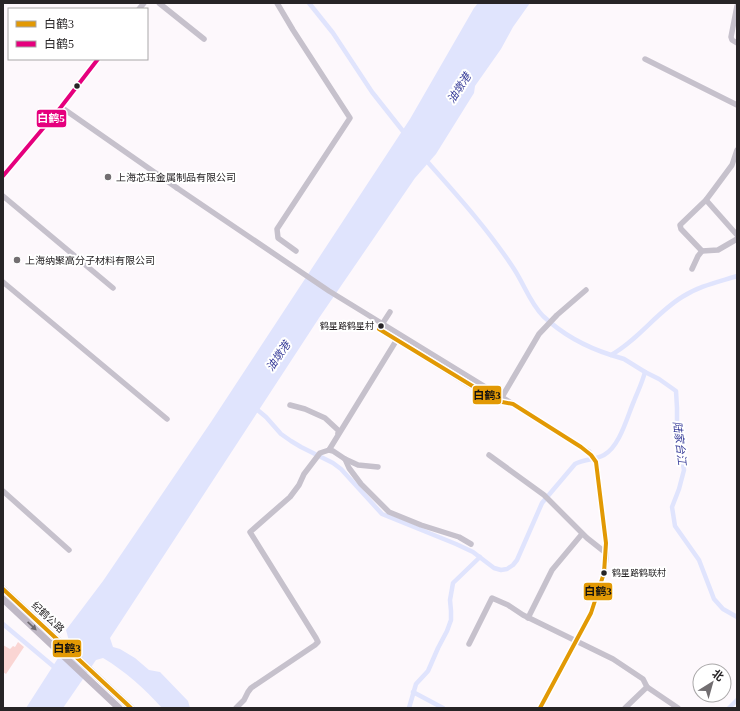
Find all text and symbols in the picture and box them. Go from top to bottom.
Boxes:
legend [8,8,148,60]
text: 白鹤3 [44,17,74,31]
text: 白鹤5 [44,37,74,51]
water label: 油墩港 [445,69,474,105]
unlabelled marker [72,81,82,91]
line badge: 白鹤5 [36,109,67,128]
text: 白鹤5 [37,112,65,124]
marker: 上海芯珏金属制品有限公司 [103,172,113,182]
place label: 上海芯珏金属制品有限公司 [116,172,236,183]
marker: 上海纳聚高分子材料有限公司 [12,255,22,265]
place label: 上海纳聚高分子材料有限公司 [25,255,155,266]
place label: 鹤星路鹤星村 [320,320,374,331]
marker: 鹤星路鹤星村 [376,321,386,331]
water label: 油墩港 [264,337,293,373]
line badge: 白鹤3 [472,385,502,405]
text: 白鹤3 [473,389,501,401]
water label: 陆家台江 [671,420,689,467]
place label: 鹤星路鹤联村 [612,567,666,578]
marker: 鹤星路鹤联村 [599,568,609,578]
line badge: 白鹤3 [583,582,613,601]
text: 白鹤3 [584,585,612,597]
street label: 纪鹤公路 [30,599,66,635]
one-way arrow [27,621,36,630]
line badge: 白鹤3 [52,639,82,658]
text: 白鹤3 [53,642,81,654]
north arrow [692,663,732,703]
text: 北 [710,667,726,683]

